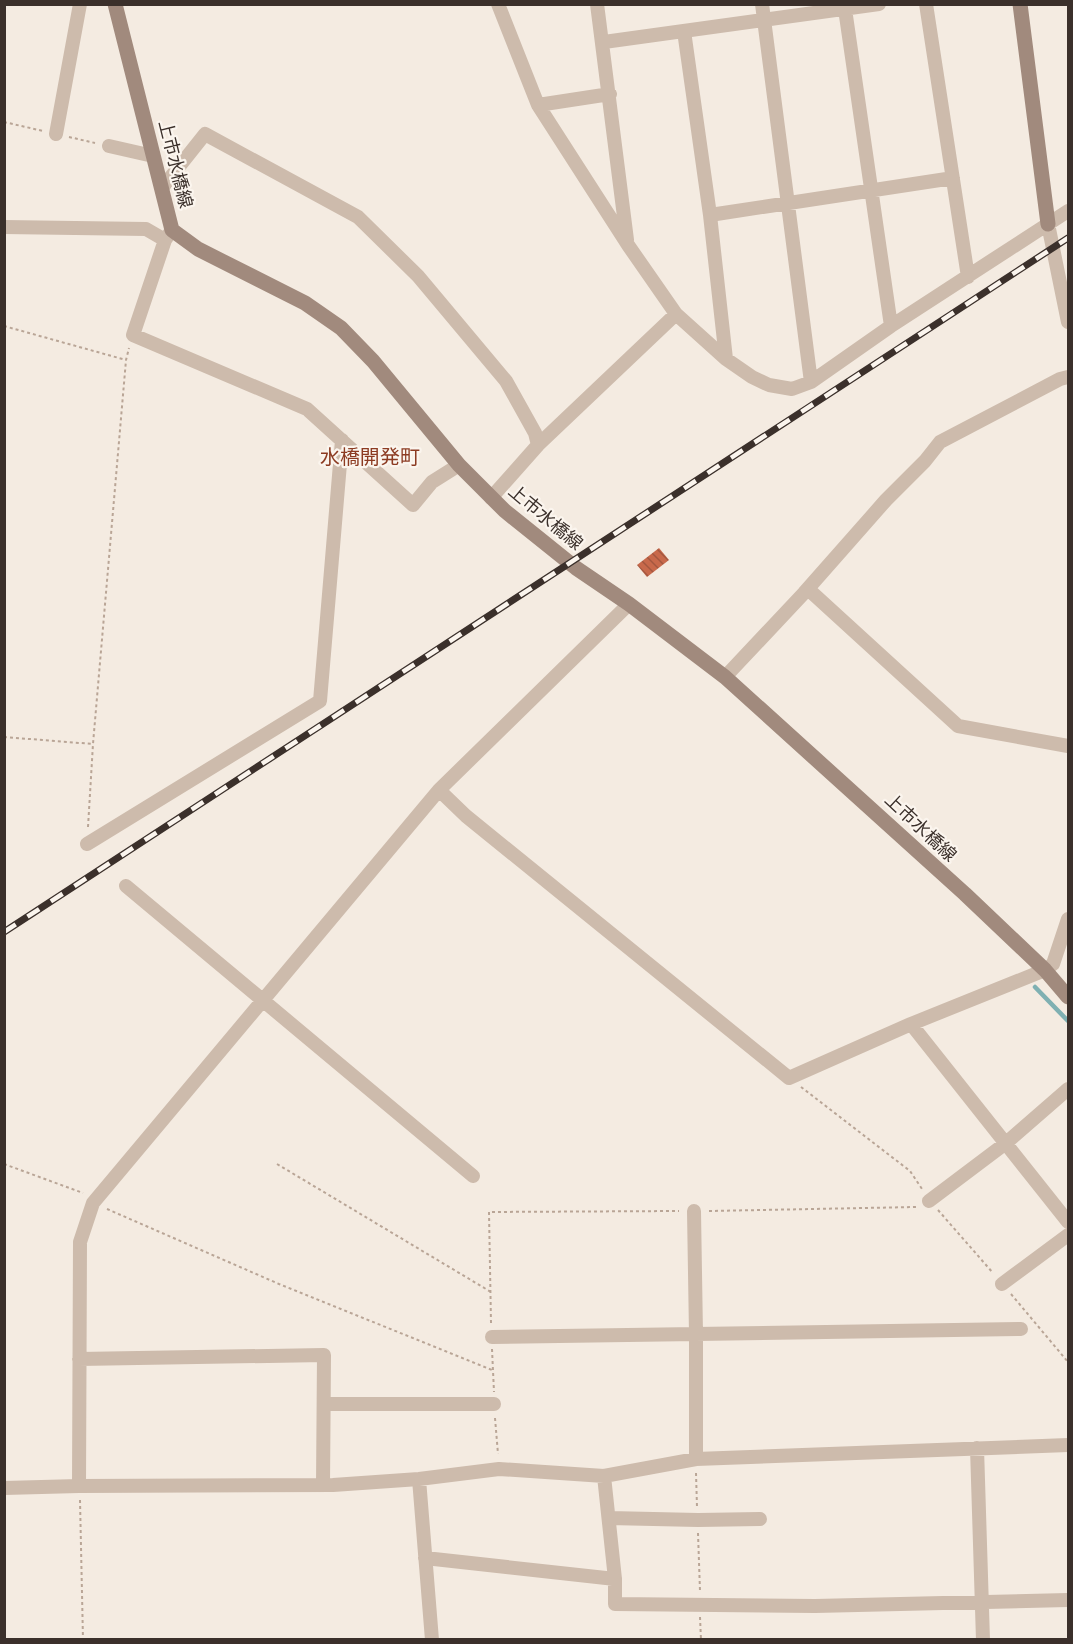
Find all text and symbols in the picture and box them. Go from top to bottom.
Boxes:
street label: 上市水橋線 [155,118,197,210]
district label: 水橋開発町 [320,445,420,469]
street label: 上市水橋線 [505,480,587,554]
street label: 上市水橋線 [881,789,961,865]

